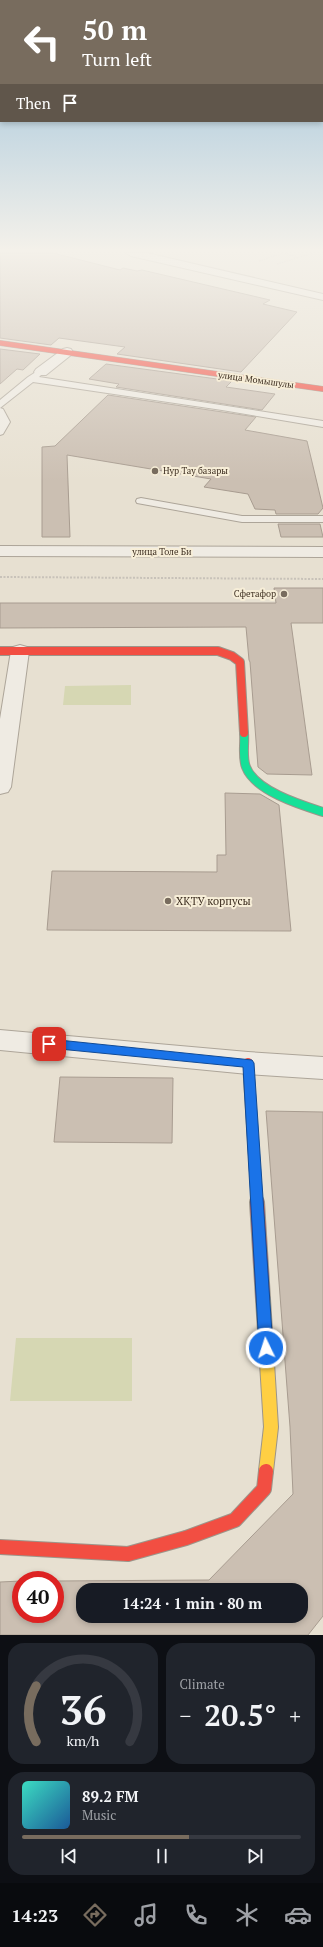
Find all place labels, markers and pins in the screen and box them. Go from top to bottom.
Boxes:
place label: Нур Тау базары [163,465,228,477]
marker: Нур Тау базары [150,466,160,476]
place label: Сфетафор [234,588,276,600]
marker: Сфетафор [279,589,289,599]
place label: ХҚТУ корпусы [176,894,251,908]
marker: ХҚТУ корпусы [163,896,173,906]
pin [32,1027,66,1061]

